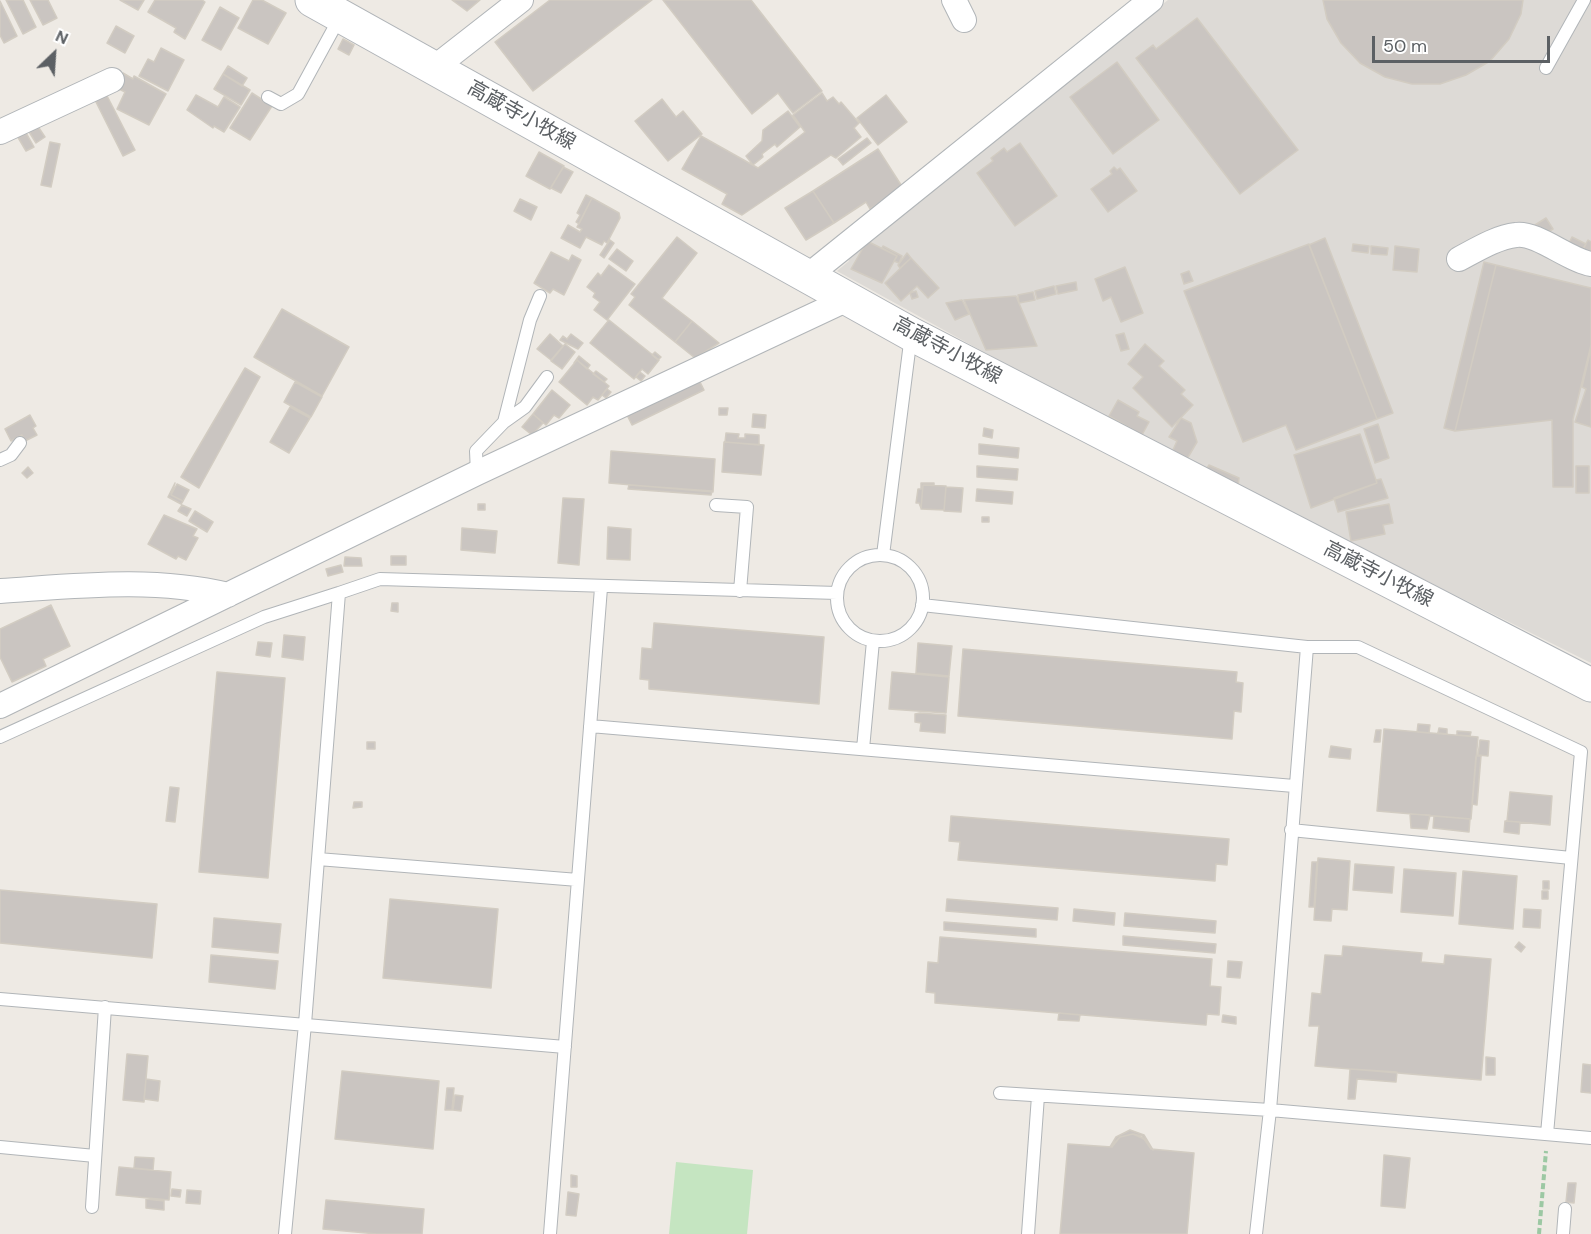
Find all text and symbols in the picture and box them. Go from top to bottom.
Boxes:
north arrow [24,24,84,84]
scale bar [1375,24,1554,62]
text: N [52,25,72,49]
text: 50 m [1383,34,1427,58]
street label: 高蔵寺小牧線 [463,76,579,156]
street label: 高蔵寺小牧線 [888,312,1006,390]
street label: 高蔵寺小牧線 [1319,537,1437,613]

